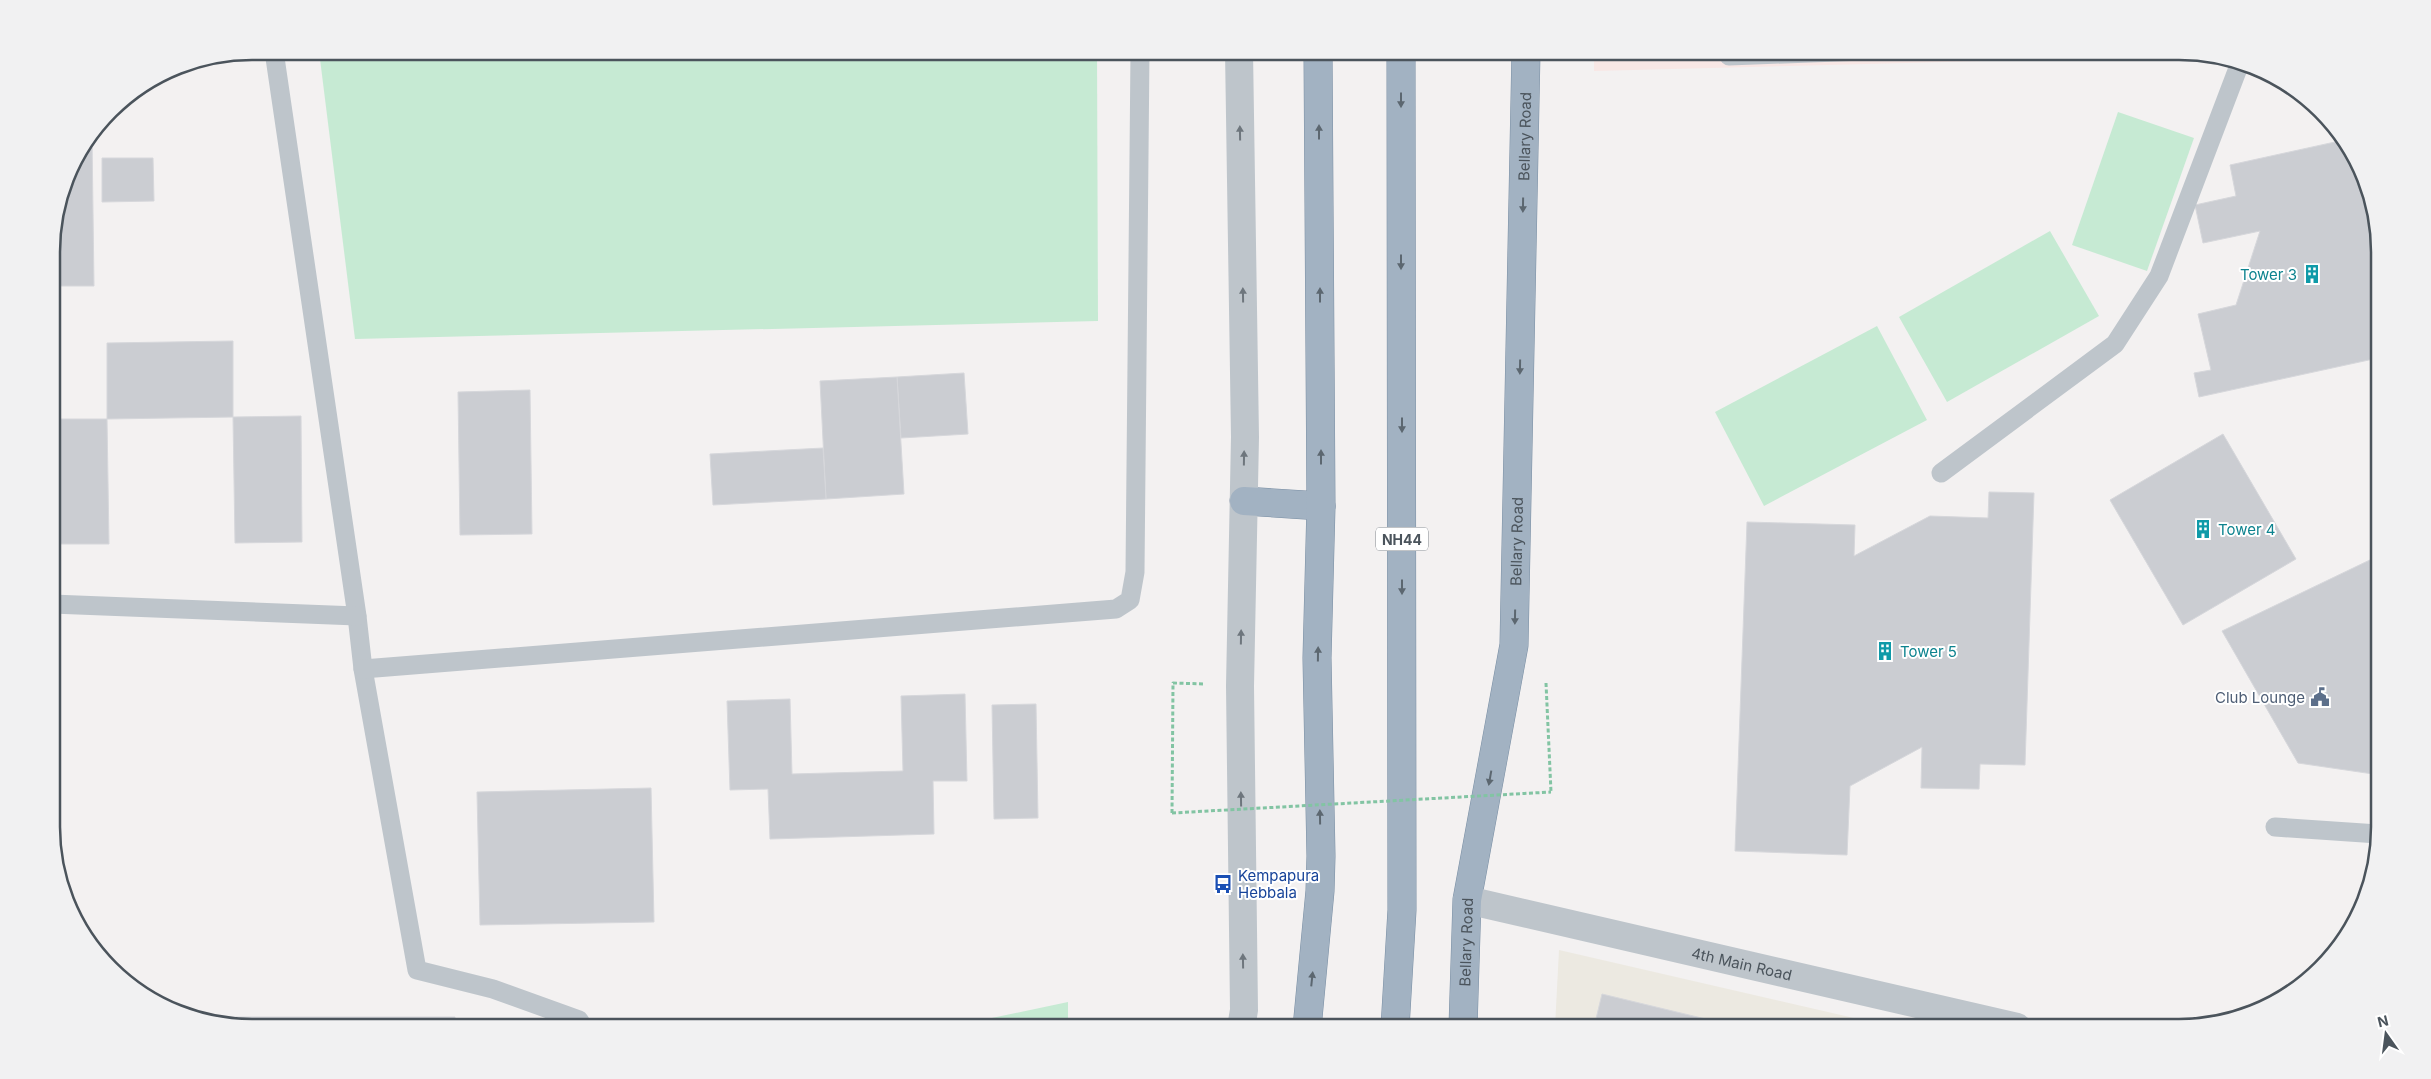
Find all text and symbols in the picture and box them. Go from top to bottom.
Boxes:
one-way arrow [1397,92,1405,108]
street label: Bellary Road [1514,92,1535,181]
one-way arrow [1236,124,1244,140]
one-way arrow [1314,124,1322,140]
one-way arrow [1519,197,1527,213]
one-way arrow [1397,255,1405,271]
building icon: Tower 3 [2301,263,2323,285]
place label: Tower 3 [2240,265,2297,284]
one-way arrow [1316,286,1324,302]
one-way arrow [1238,287,1246,303]
one-way arrow [1515,360,1523,376]
one-way arrow [1398,417,1406,433]
one-way arrow [1240,449,1248,465]
one-way arrow [1317,449,1325,465]
street label: Bellary Road [1506,497,1526,586]
building icon: Tower 4 [2192,518,2214,540]
place label: Tower 4 [2218,520,2276,539]
road number: NH44 [1376,528,1428,550]
one-way arrow [1398,580,1406,596]
one-way arrow [1511,610,1519,626]
one-way arrow [1237,629,1245,645]
building icon: Tower 5 [1874,640,1896,662]
place label: Tower 5 [1900,642,1957,661]
one-way arrow [1314,646,1322,662]
public building icon: Club Lounge [2309,686,2331,708]
place label: Club Lounge [2215,688,2305,707]
one-way arrow [1485,770,1493,786]
one-way arrow [1237,791,1245,807]
one-way arrow [1316,809,1324,825]
place label: Kempapura Hebbala [1238,866,1319,902]
bus stop icon: Kempapura Hebbala [1212,873,1234,895]
street label: Bellary Road [1455,897,1477,987]
street label: 4th Main Road [1690,943,1794,984]
one-way arrow [1239,953,1247,969]
one-way arrow [1308,971,1316,987]
north arrow [2361,1009,2411,1059]
text: N [2376,1011,2390,1030]

